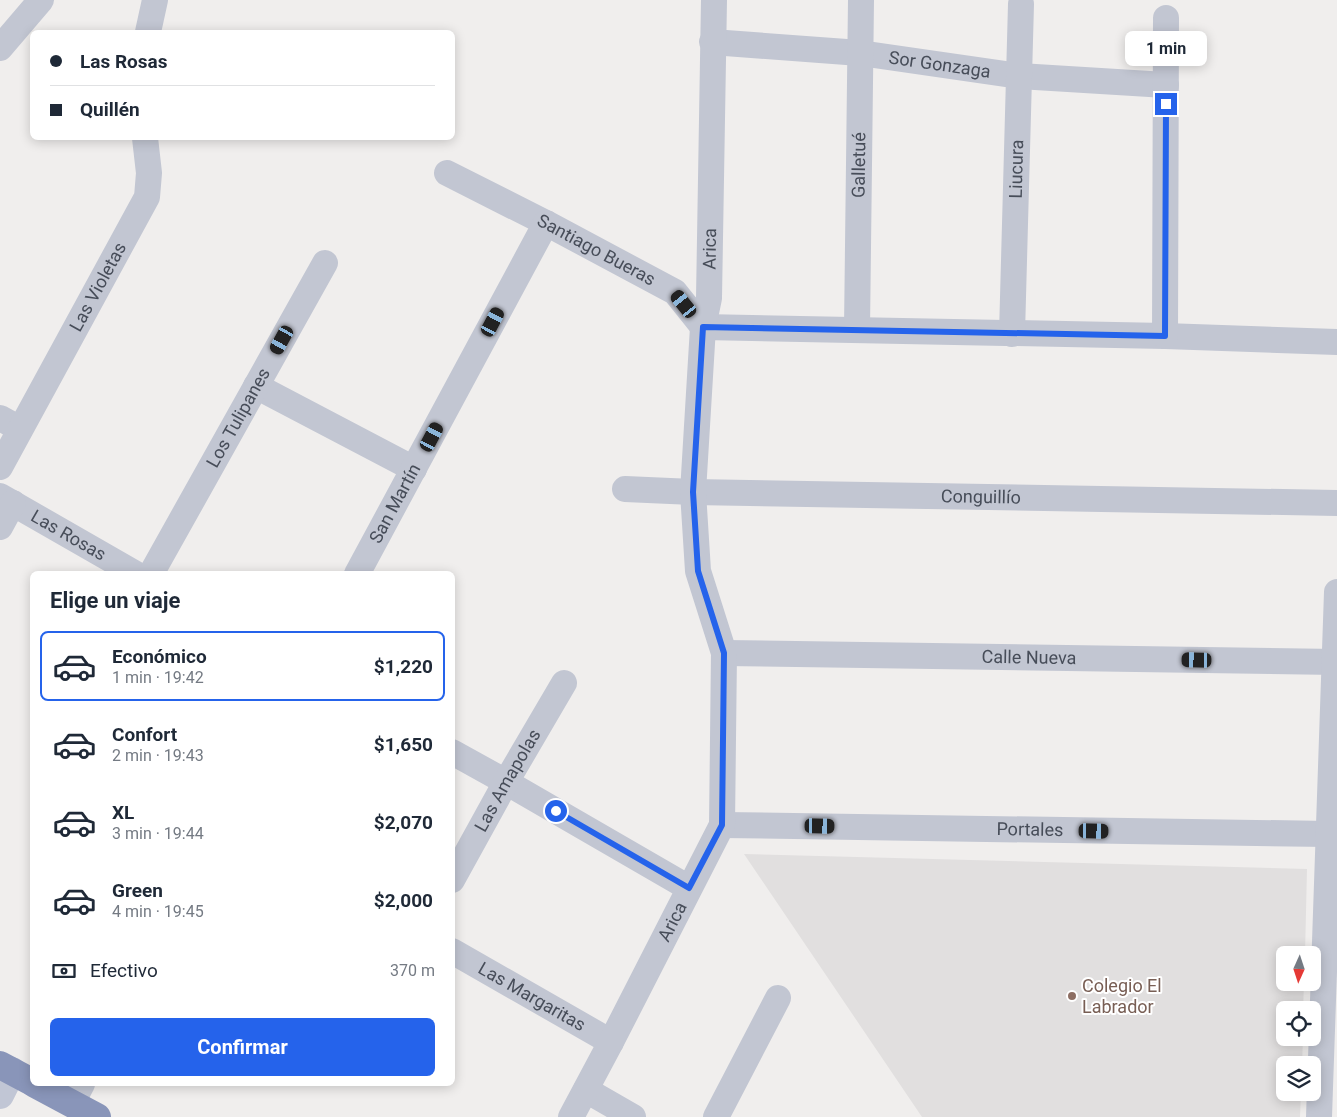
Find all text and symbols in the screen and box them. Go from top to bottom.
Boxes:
callout: 1 min [1125,32,1207,66]
text: 1 min [1146,39,1186,58]
street label: Sor Gonzaga [888,46,992,82]
text: Las Rosas [80,50,168,73]
route end [1155,93,1177,115]
text: Quillén [80,98,140,121]
street label: Galletué [848,132,869,198]
street label: Liucura [1005,139,1027,199]
street label: Santiago Bueras [534,209,659,290]
street label: Arica [698,228,720,270]
street label: Las Violetas [65,239,130,335]
car [668,288,699,320]
car [479,305,506,339]
car [268,323,295,357]
street label: Los Tulipanes [202,364,274,471]
car [418,420,445,454]
street label: San Martín [365,460,424,547]
street label: Conguillío [941,485,1021,508]
street label: Las Rosas [28,505,110,565]
text: Elige un viaje [50,588,180,613]
icon: car [52,644,97,689]
text: Económico [112,645,207,668]
street label: Calle Nueva [981,646,1077,668]
car [1181,652,1212,668]
text: $1,220 [374,655,433,678]
text: 1 min · 19:42 [112,668,204,687]
icon: car [52,722,97,767]
text: Confort [112,723,177,746]
street label: Las Amapolas [470,725,545,835]
text: $1,650 [374,733,433,756]
text: 2 min · 19:43 [112,746,204,765]
icon: car [52,800,97,845]
route start [545,800,567,822]
text: XL [112,801,134,824]
text: $2,070 [374,811,433,834]
car [804,818,835,834]
street label: Portales [996,818,1064,840]
car [1078,823,1109,839]
text: 3 min · 19:44 [112,824,204,843]
icon: car [52,878,97,923]
text: Green [112,879,163,902]
text: $2,000 [374,889,433,912]
street label: Arica [653,898,691,945]
text: 4 min · 19:45 [112,902,204,921]
north arrow [1276,946,1321,991]
map controls [1276,946,1321,1101]
icon: cash [50,957,78,985]
street label: Las Margaritas [475,957,589,1035]
text: Efectivo [90,959,158,982]
text: 370 m [390,961,435,980]
place label: Colegio El Labrador [1082,975,1162,1017]
marker: Colegio El Labrador [1066,990,1078,1002]
button: locate [1276,1001,1321,1046]
button: Confirmar [50,1018,435,1076]
button: layers [1276,1056,1321,1101]

